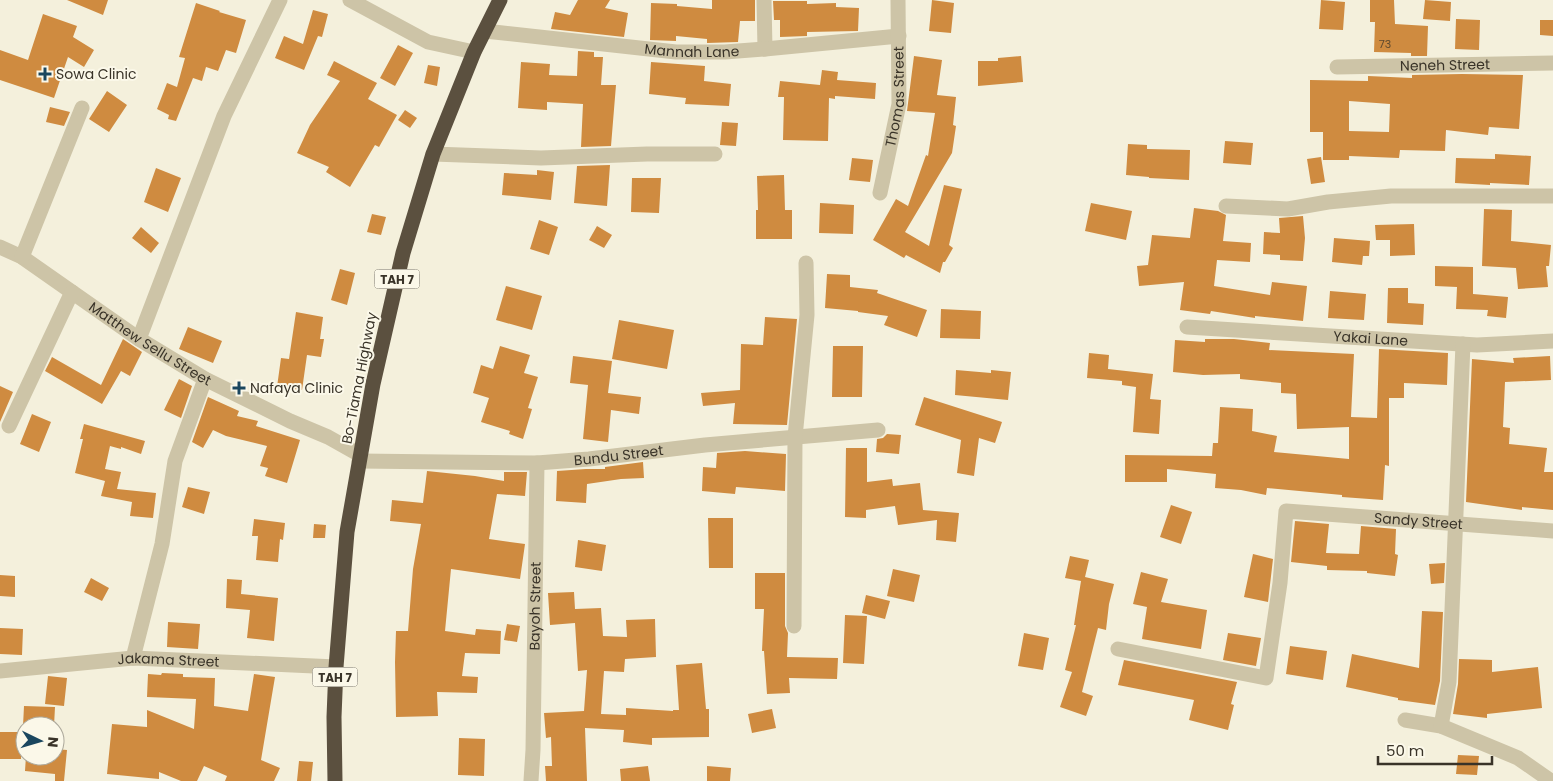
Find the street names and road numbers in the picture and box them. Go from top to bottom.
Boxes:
street label: Mannah Lane [644,39,740,62]
street label: Thomas Street [880,46,909,149]
street label: Neneh Street [1400,54,1490,76]
road number: TAH 7 [374,270,420,288]
street label: Matthew Sellu Street [85,297,215,391]
street label: Bo-Tiama Highway [336,310,382,446]
street label: Yakai Lane [1333,326,1409,351]
street label: Bundu Street [573,440,664,470]
street label: Sandy Street [1374,508,1464,534]
street label: Bayoh Street [524,562,546,651]
street label: Jakama Street [116,648,220,672]
road number: TAH 7 [312,668,358,686]

